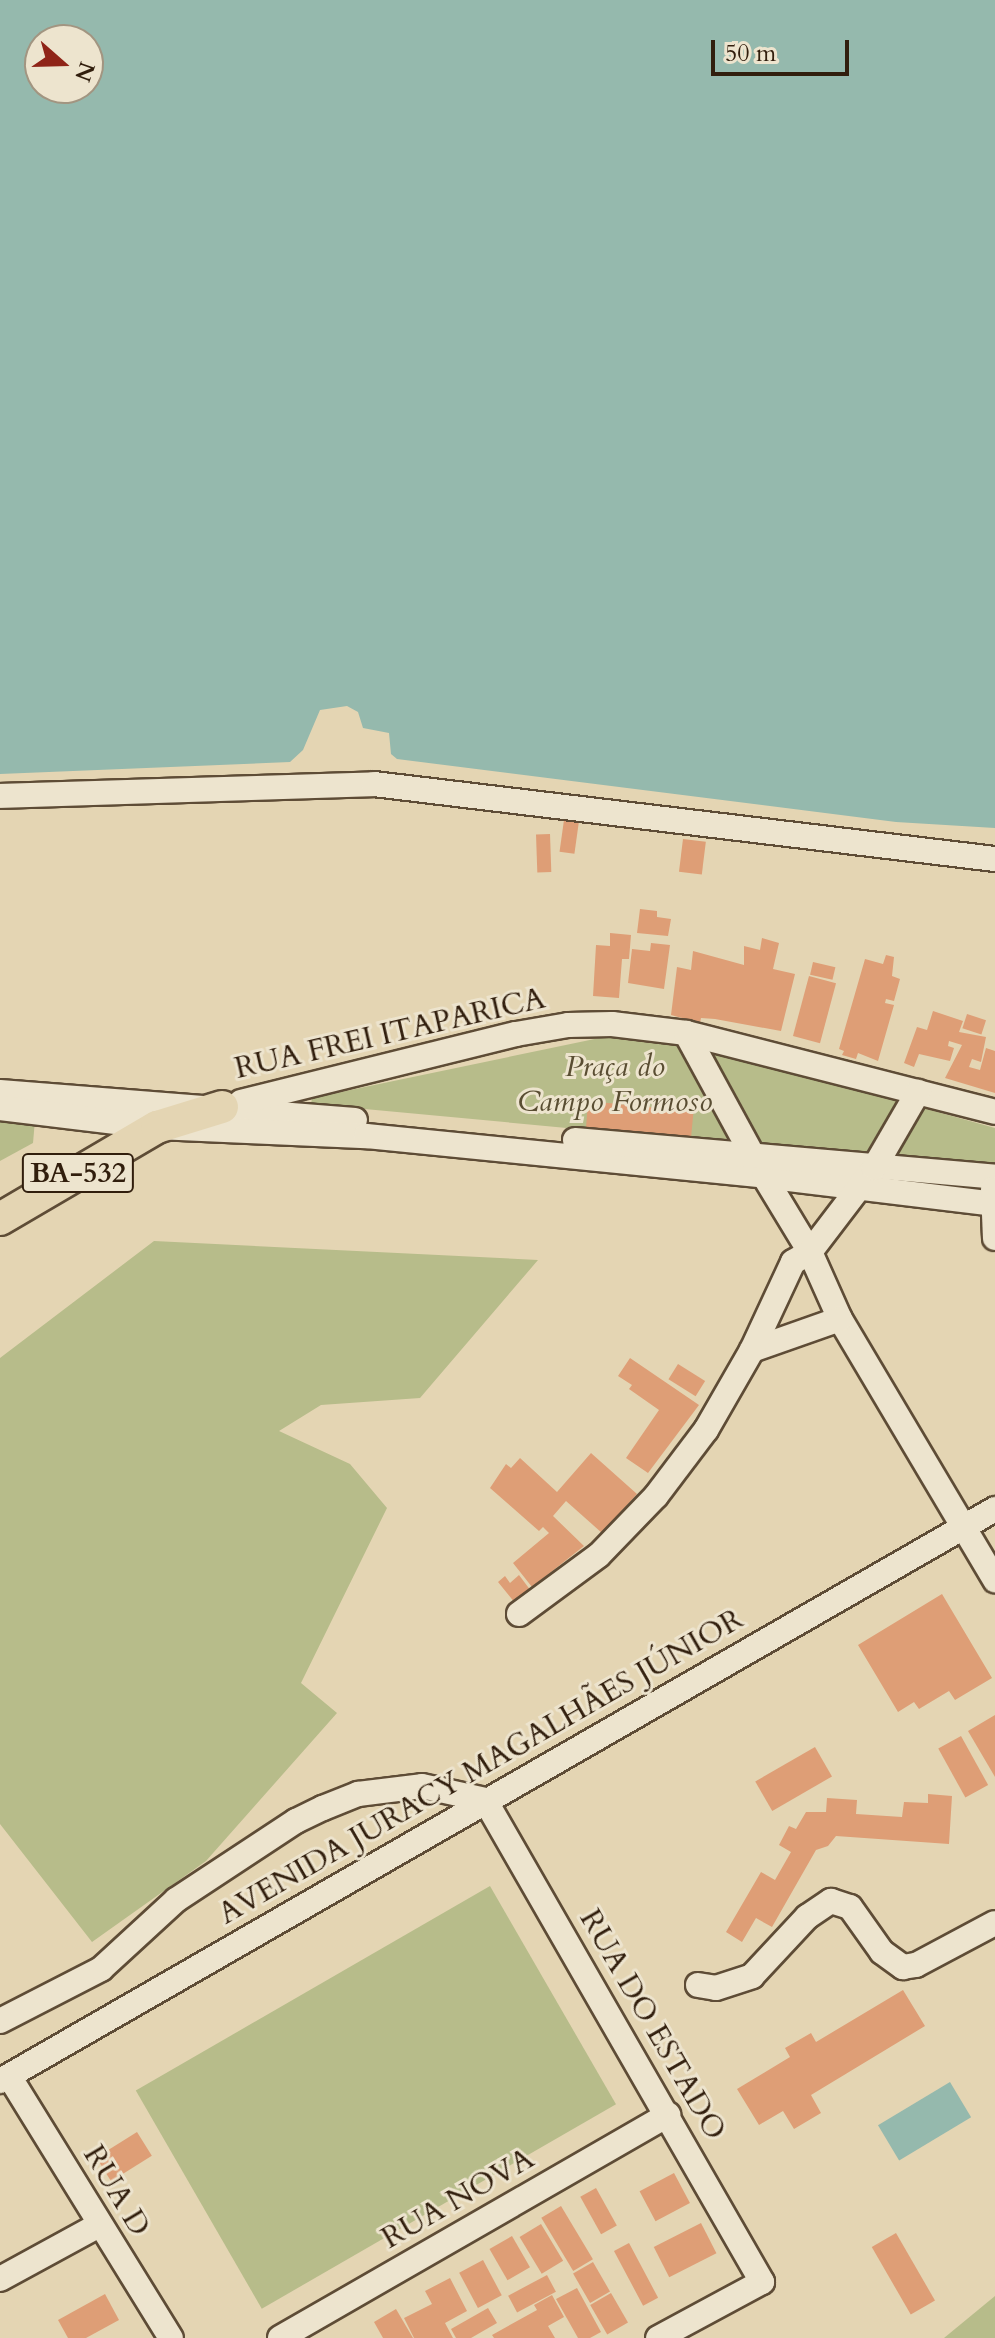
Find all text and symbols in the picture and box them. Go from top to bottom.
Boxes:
north arrow [24,24,104,104]
scale bar [715,24,853,74]
text: 50 m [725,37,776,70]
text: N [67,57,102,86]
street label: RUA FREI ITAPARICA [231,981,549,1087]
park label: Praça do Campo Formoso [518,1049,712,1120]
road number: BA-532 [20,1149,136,1197]
street label: AVENIDA JURACY MAGALHÃES JÚNIOR [212,1601,750,1933]
street label: RUA DO ESTADO [571,1903,733,2147]
street label: RUA D [75,2139,157,2243]
street label: RUA NOVA [376,2141,540,2257]

